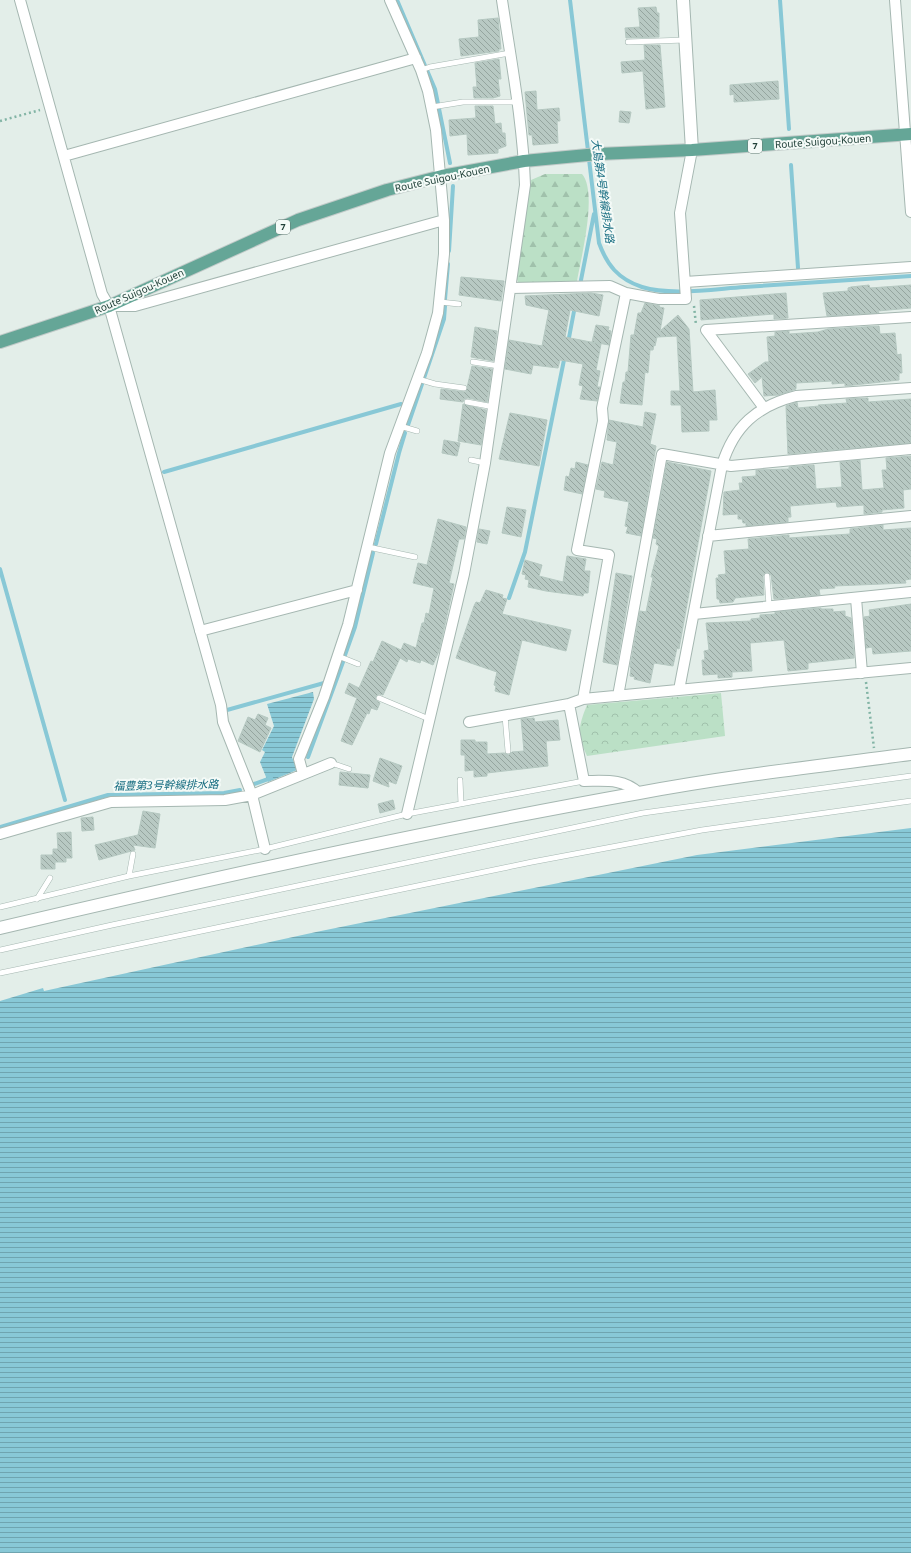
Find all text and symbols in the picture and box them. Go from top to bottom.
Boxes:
street label: Route Suigou-Kouen [774,131,872,151]
water label: 大島第4号幹線排水路 [589,138,618,245]
road number: 7 [748,139,762,153]
street label: Route Suigou-Kouen [393,161,491,195]
road number: 7 [276,220,290,234]
street label: Route Suigou-Kouen [92,265,186,317]
water label: 福豊第3号幹線排水路 [113,776,220,793]

